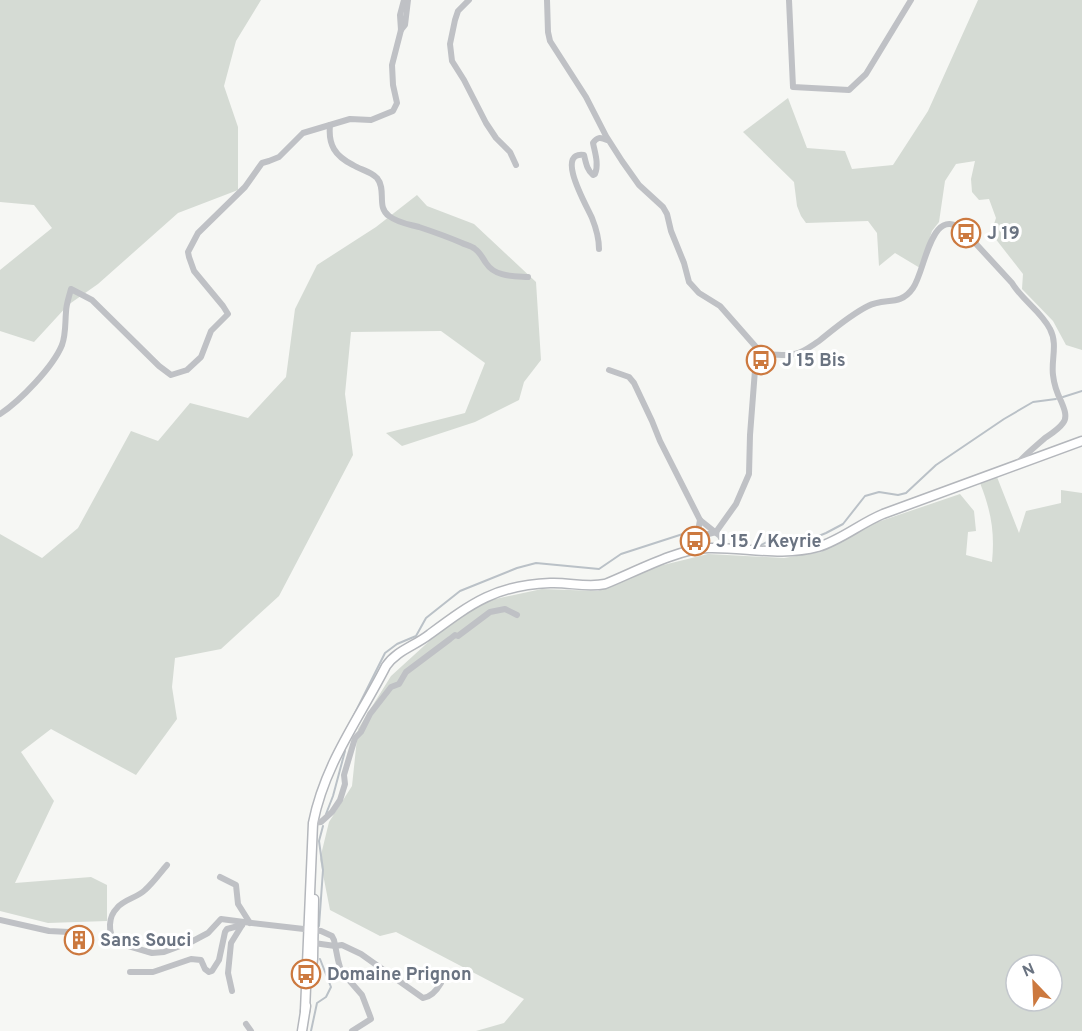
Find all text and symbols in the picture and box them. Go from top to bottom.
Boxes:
bus stop icon: J 19 [950,217,982,249]
place label: J 19 [987,223,1020,246]
bus stop icon: J 15 Bis [745,344,777,376]
place label: J 15 Bis [782,350,846,373]
bus stop icon: J 15 / Keyrie [679,525,711,557]
place label: J 15 / Keyrie [716,531,822,554]
building icon: Sans Souci [63,924,95,956]
place label: Sans Souci [100,930,191,953]
north arrow [1004,953,1064,1013]
bus stop icon: Domaine Prignon [290,958,322,990]
text: N [1020,960,1038,982]
place label: Domaine Prignon [327,964,472,987]

